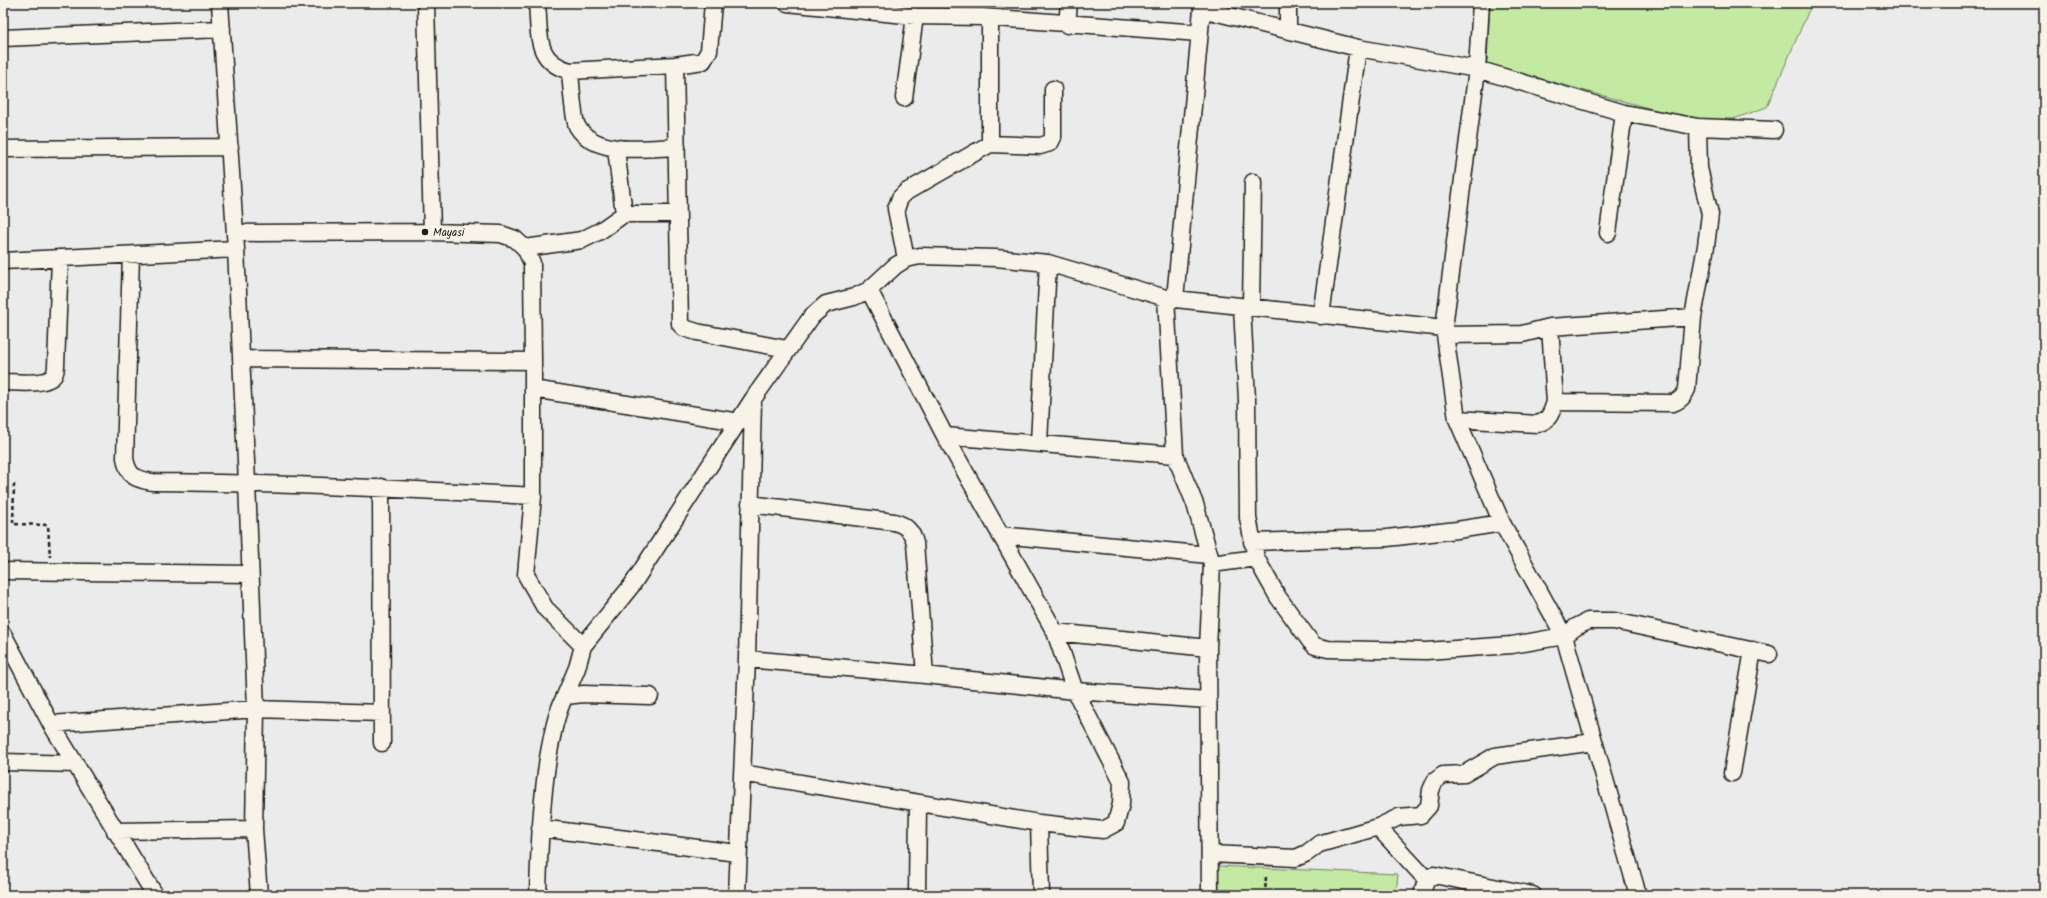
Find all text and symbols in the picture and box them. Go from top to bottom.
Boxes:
place label: Mayasi [433,224,465,242]
marker: Mayasi [420,227,430,237]

